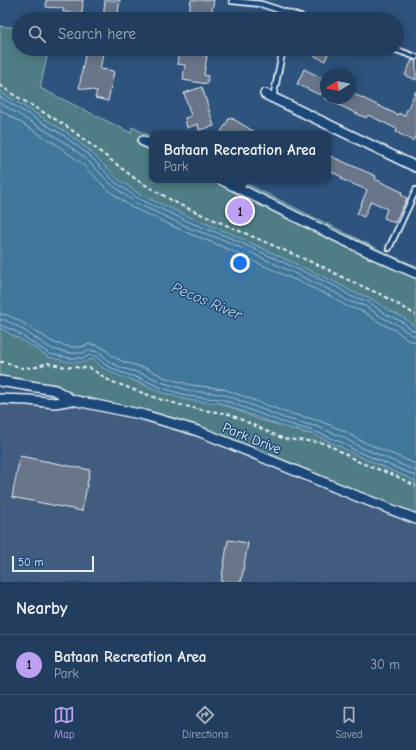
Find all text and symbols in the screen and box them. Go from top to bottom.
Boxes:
search box [12,12,404,56]
icon: search [26,23,48,45]
text: Search here [58,25,136,43]
north arrow [320,68,356,104]
popup [149,131,331,183]
text: Bataan Recreation Area [164,141,316,159]
text: Park [164,159,189,174]
pin: 1 [227,196,253,226]
your location [230,253,250,273]
water label: Pecos River [169,278,246,324]
street label: Park Drive [220,419,284,458]
scale bar [12,554,94,573]
text: 50 m [18,556,43,569]
text: Nearby [16,599,67,618]
text: Bataan Recreation Area [54,648,206,666]
text: 1 [26,657,32,672]
text: 30 m [370,657,400,672]
text: Park [54,666,79,681]
tab: Map [53,704,75,741]
tab: Directions [182,704,229,741]
tab: Saved [335,704,363,741]

